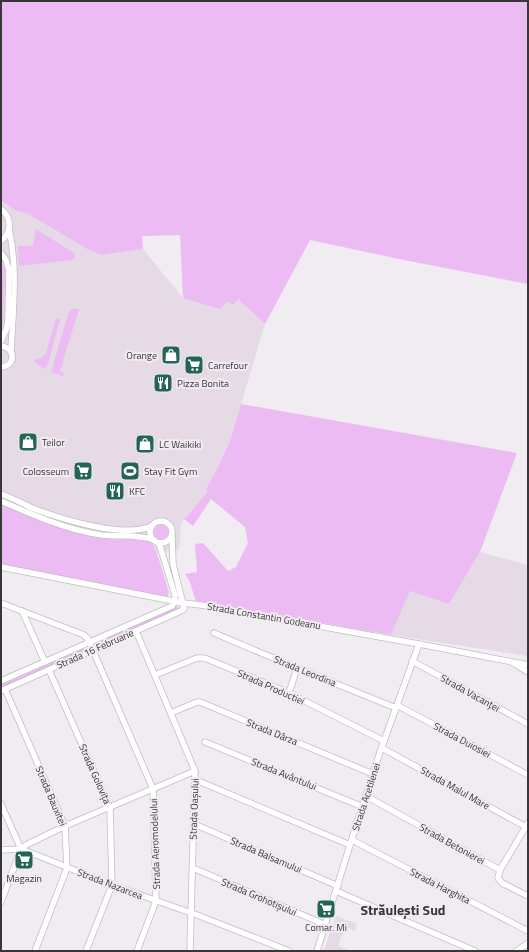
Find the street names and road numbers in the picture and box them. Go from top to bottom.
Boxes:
street label: Strada Constantin Godeanu [206,599,322,633]
street label: Strada 16 Februarie [54,625,136,673]
street label: Strada Leordina [272,652,338,690]
street label: Strada Productiei [235,665,307,709]
street label: Strada Vacanței [438,670,502,716]
street label: Strada Dârza [244,715,300,749]
street label: Strada Duiosiei [431,719,493,761]
street label: Strada Golovița [75,742,115,806]
street label: Strada Avântului [249,754,319,794]
street label: Strada Acetilenei [348,761,384,833]
street label: Strada Malul Mare [418,763,492,813]
street label: Strada Bauxitei [32,764,70,828]
street label: Strada Oașului [185,778,203,840]
street label: Strada Aeromodelului [146,798,164,890]
street label: Strada Betonierei [416,820,488,868]
street label: Strada Balsamului [228,833,304,877]
street label: Strada Harghita [407,864,473,908]
street label: Strada Nazarcea [75,865,145,903]
street label: Strada Grohotișului [219,874,299,920]

